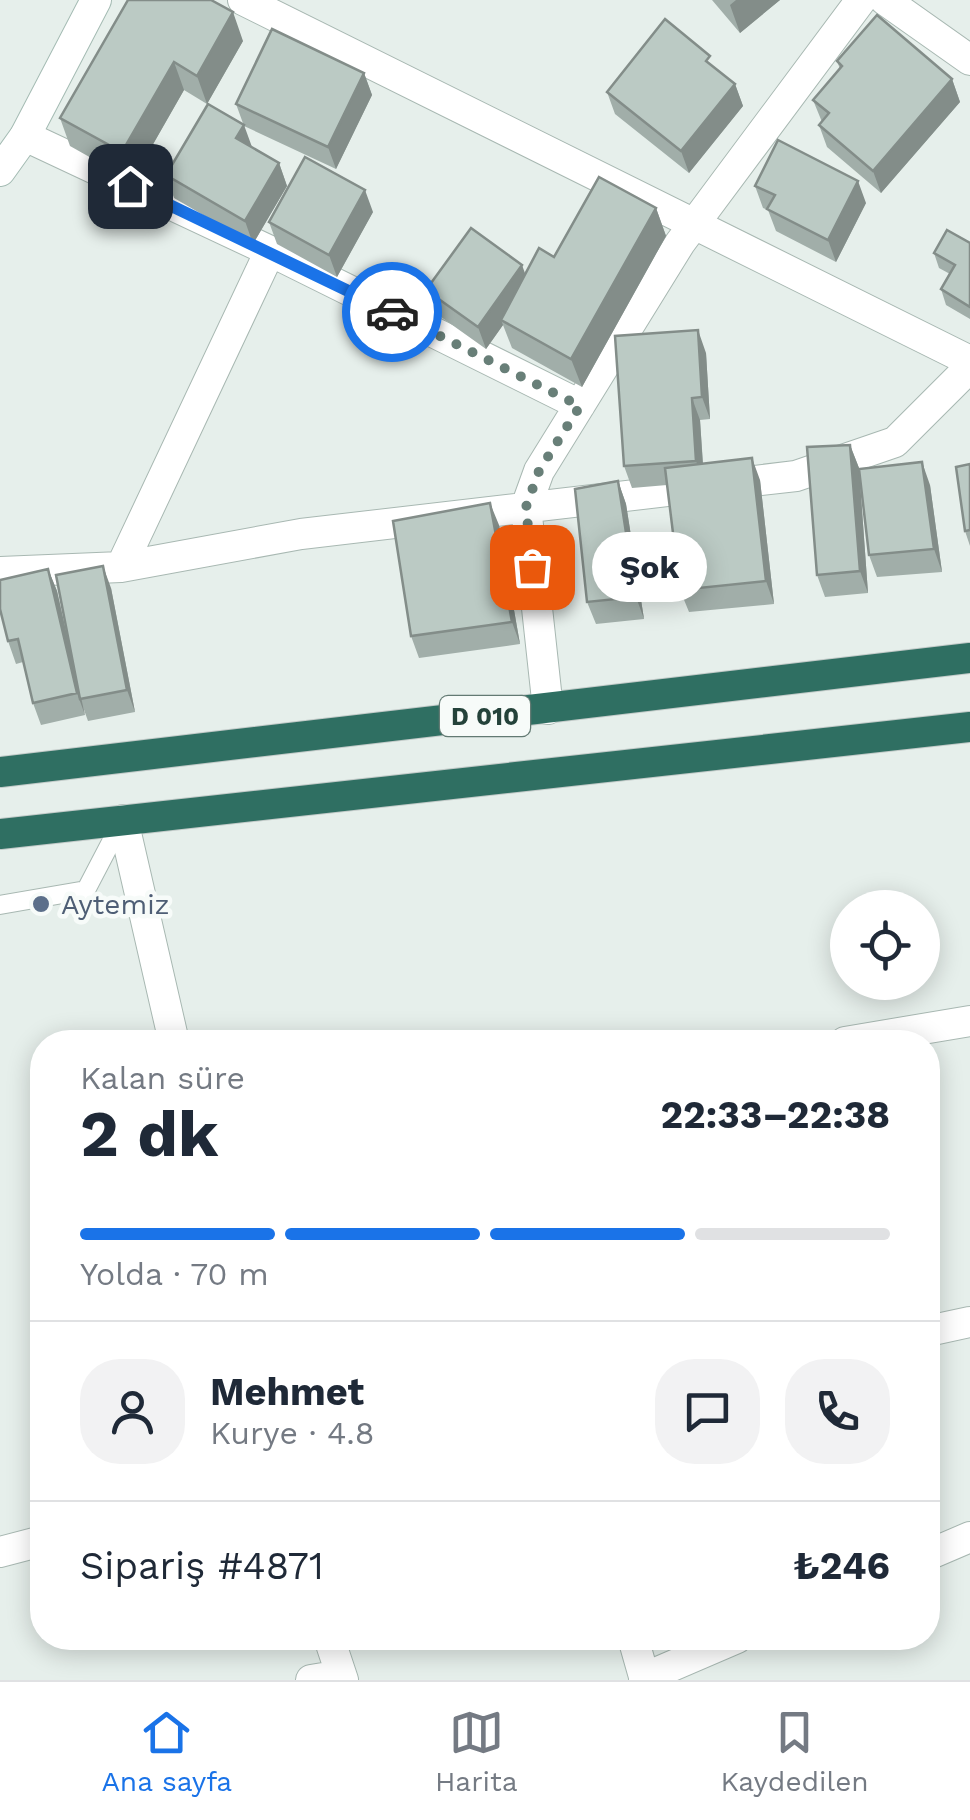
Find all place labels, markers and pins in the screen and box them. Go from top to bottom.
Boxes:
pin [88,144,173,229]
pin [490,525,575,610]
callout: Şok [592,532,707,602]
place label: Aytemiz [61,888,170,921]
marker: Aytemiz [30,893,52,915]

